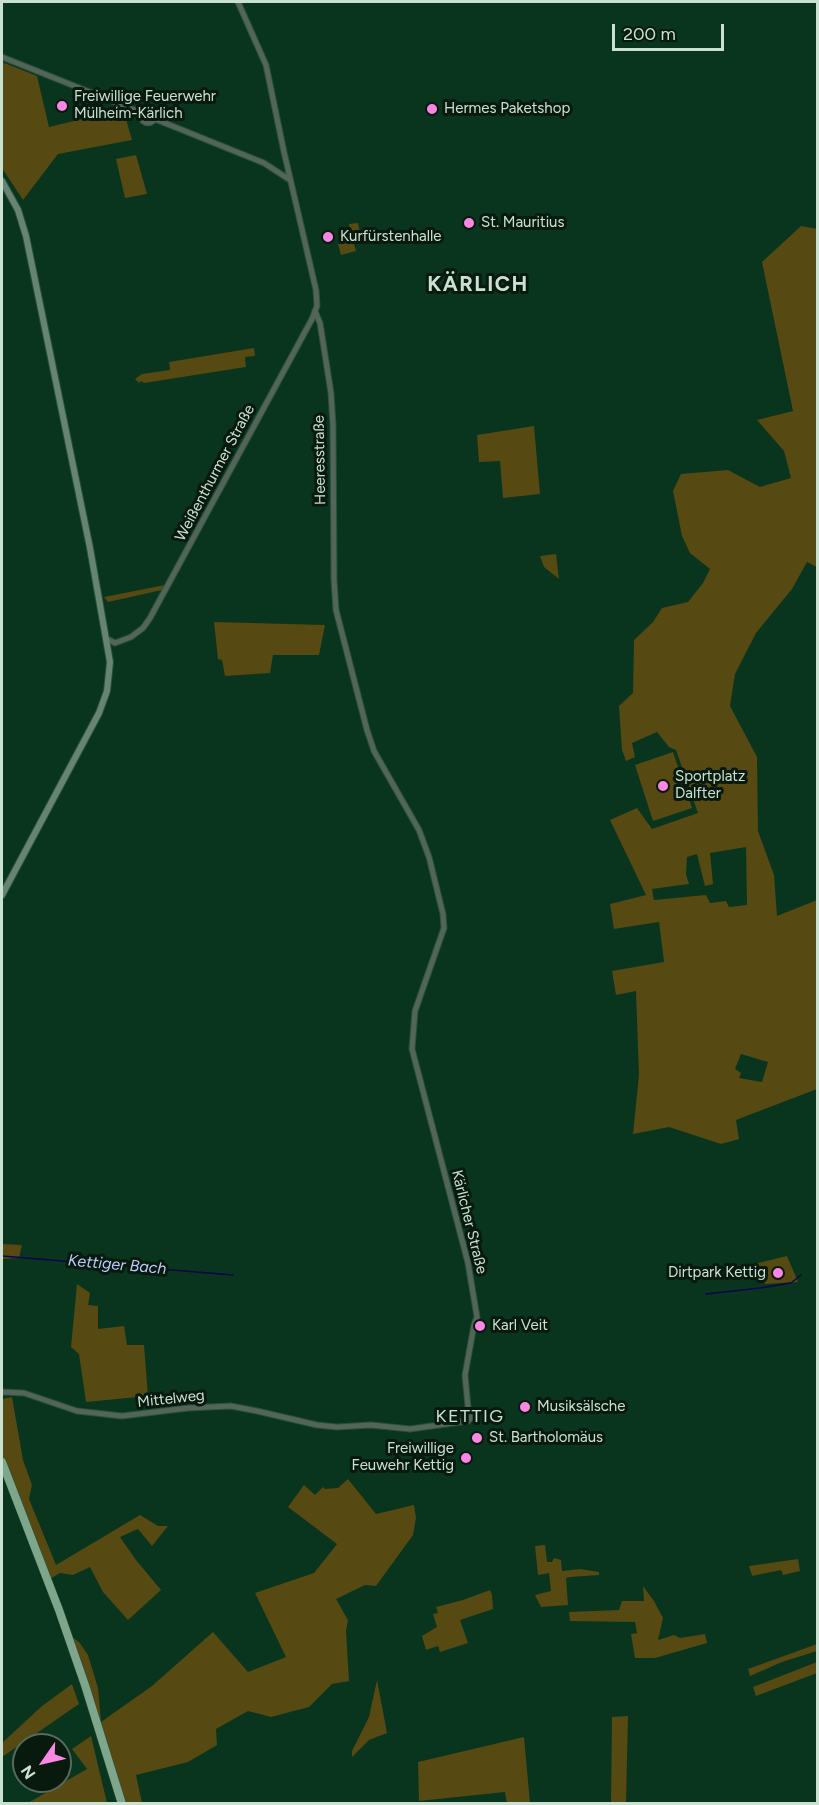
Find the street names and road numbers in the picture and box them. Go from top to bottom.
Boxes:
street label: Weißenthurmer Straße [171,402,259,544]
street label: Heeresstraße [310,415,330,505]
street label: Kärlicher Straße [447,1168,491,1276]
street label: Mittelweg [136,1387,206,1411]

